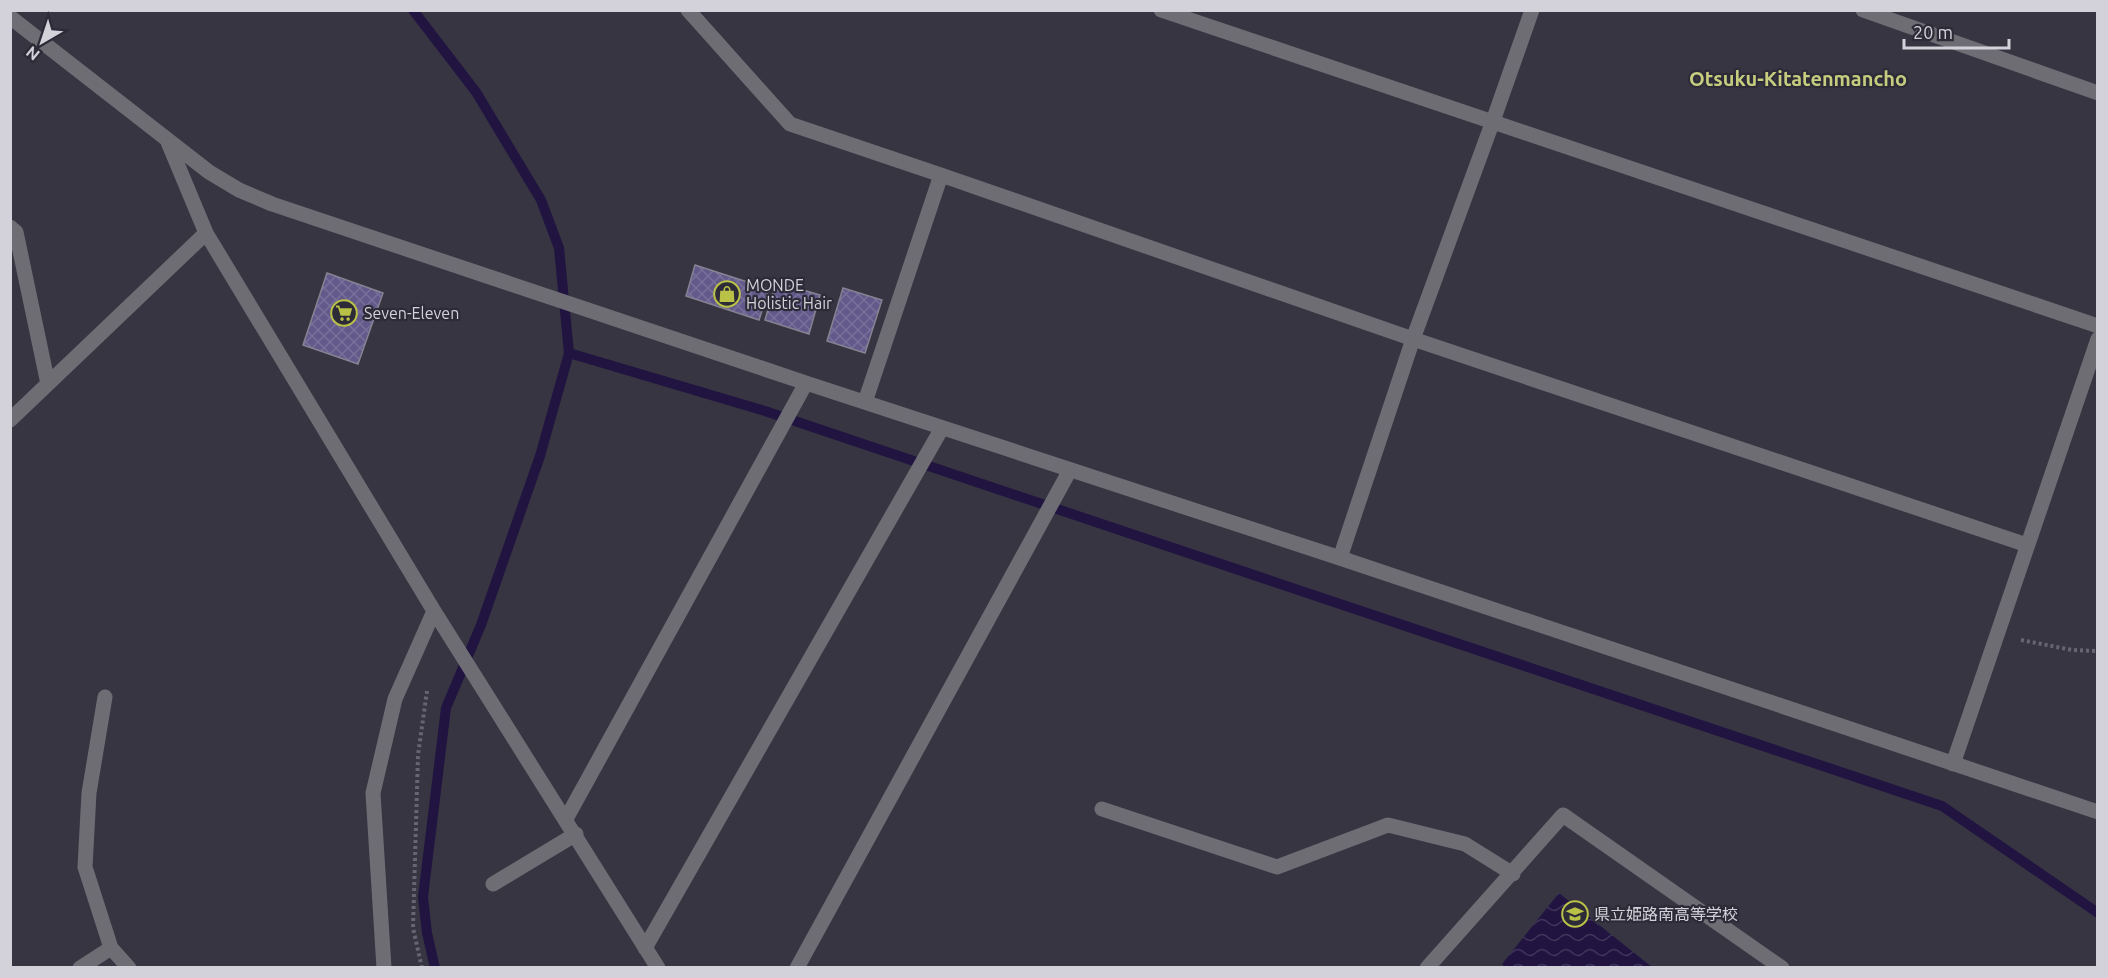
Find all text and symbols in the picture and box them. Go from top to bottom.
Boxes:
north arrow [12,12,72,72]
scale bar [1904,12,2009,50]
text: 20 m [1913,22,1953,42]
text: N [22,43,43,64]
district label: Otsuku-Kitatenmancho [1689,67,1907,90]
place label: MONDE Holistic Hair [746,276,832,312]
shop icon: MONDE Holistic Hair [712,279,742,309]
supermarket icon: Seven-Eleven [329,298,359,328]
place label: Seven-Eleven [364,304,459,322]
school or university icon: 県立姫路南高等学校 [1560,899,1590,929]
place label: 県立姫路南高等学校 [1594,905,1738,923]

